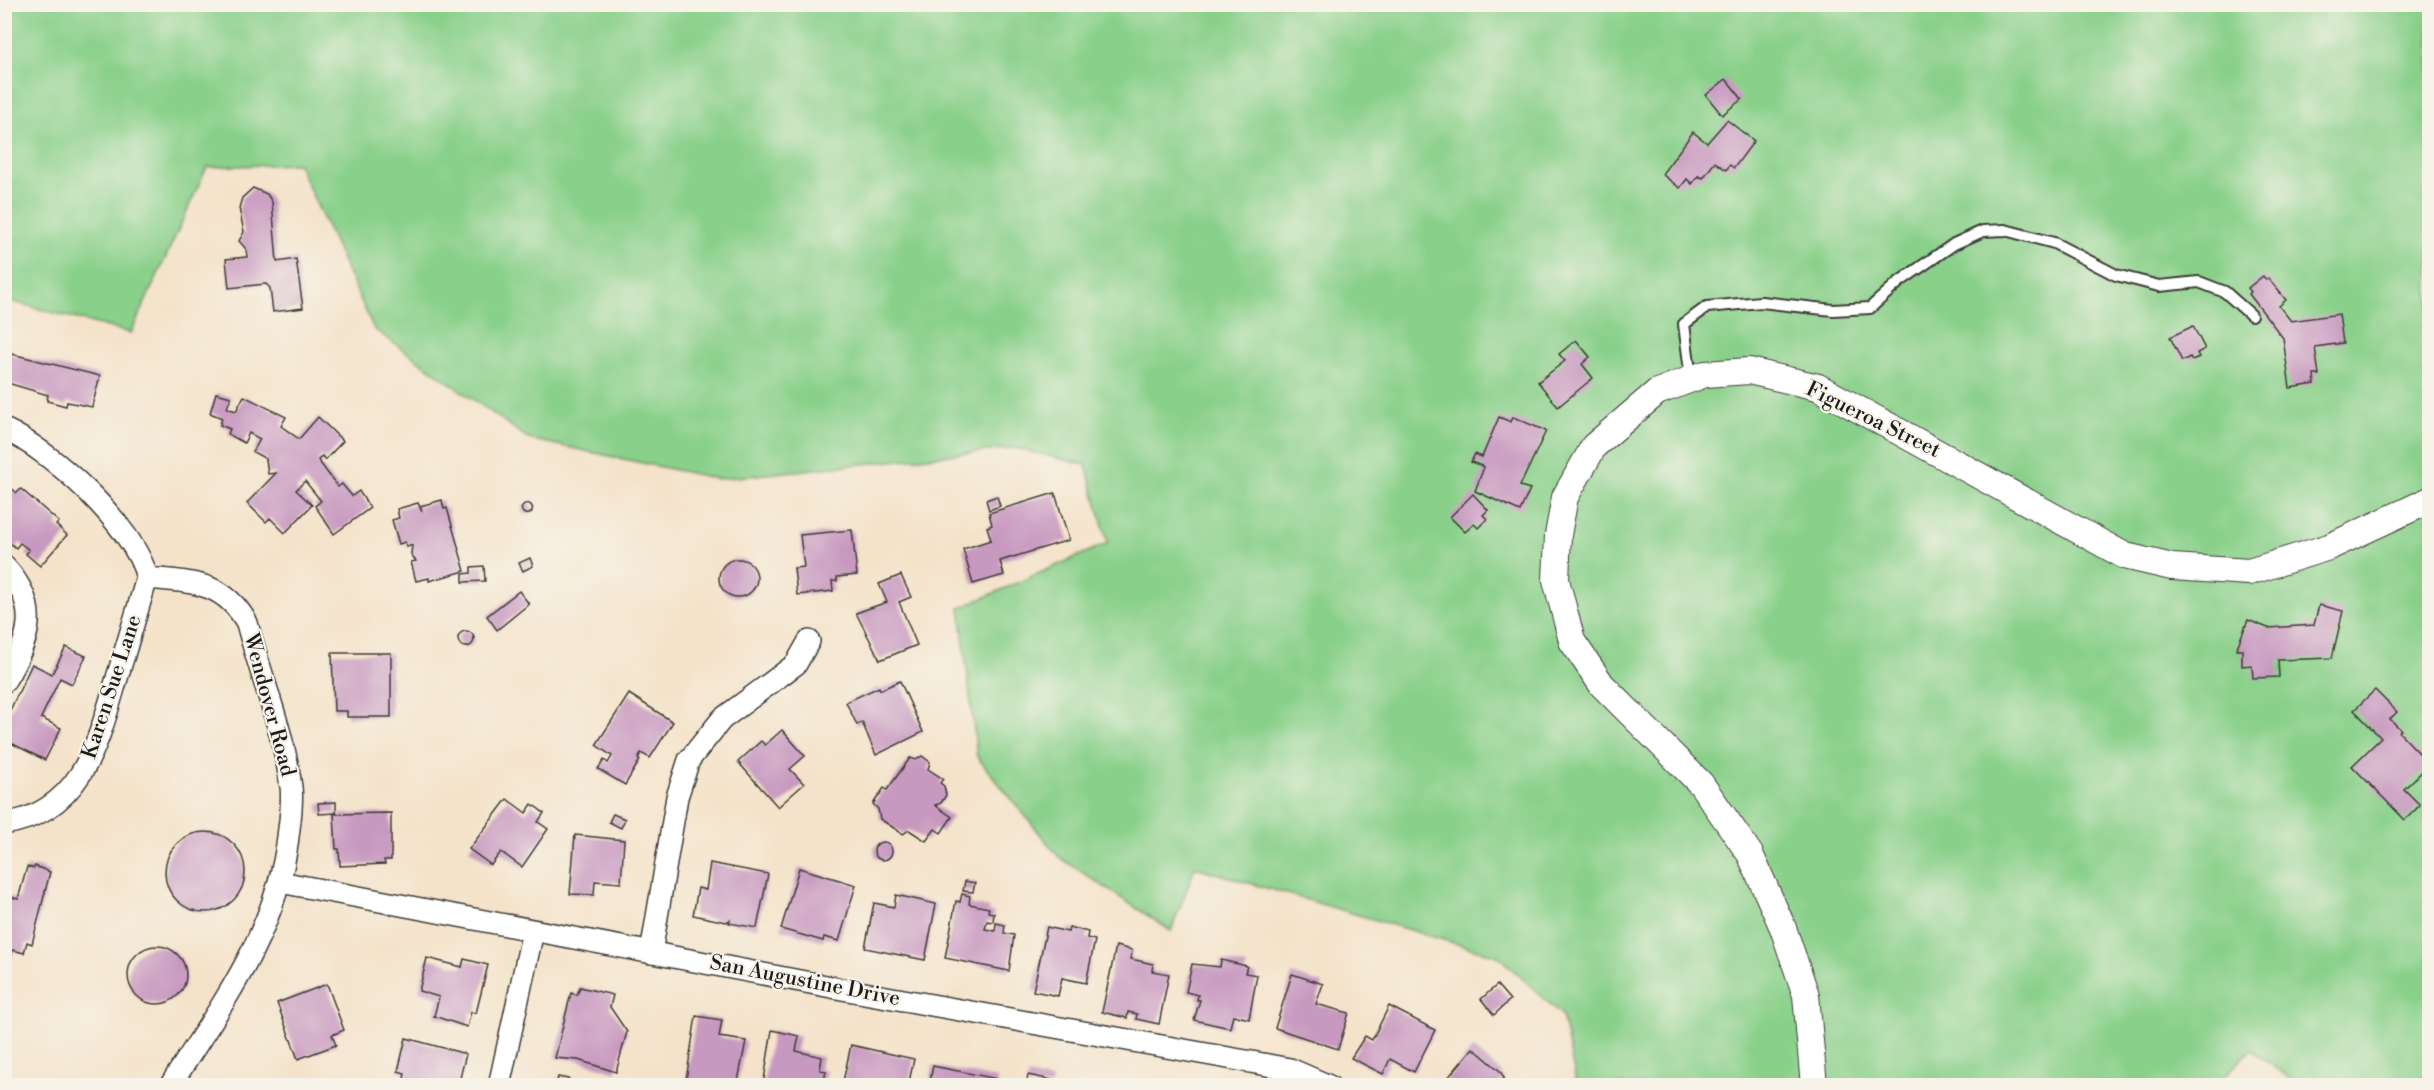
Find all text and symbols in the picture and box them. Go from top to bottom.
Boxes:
street label: Figueroa Street [1801,376,1945,464]
street label: Karen Sue Lane [77,612,147,762]
street label: Wendover Road [237,630,301,779]
street label: San Augustine Drive [708,950,902,1012]

